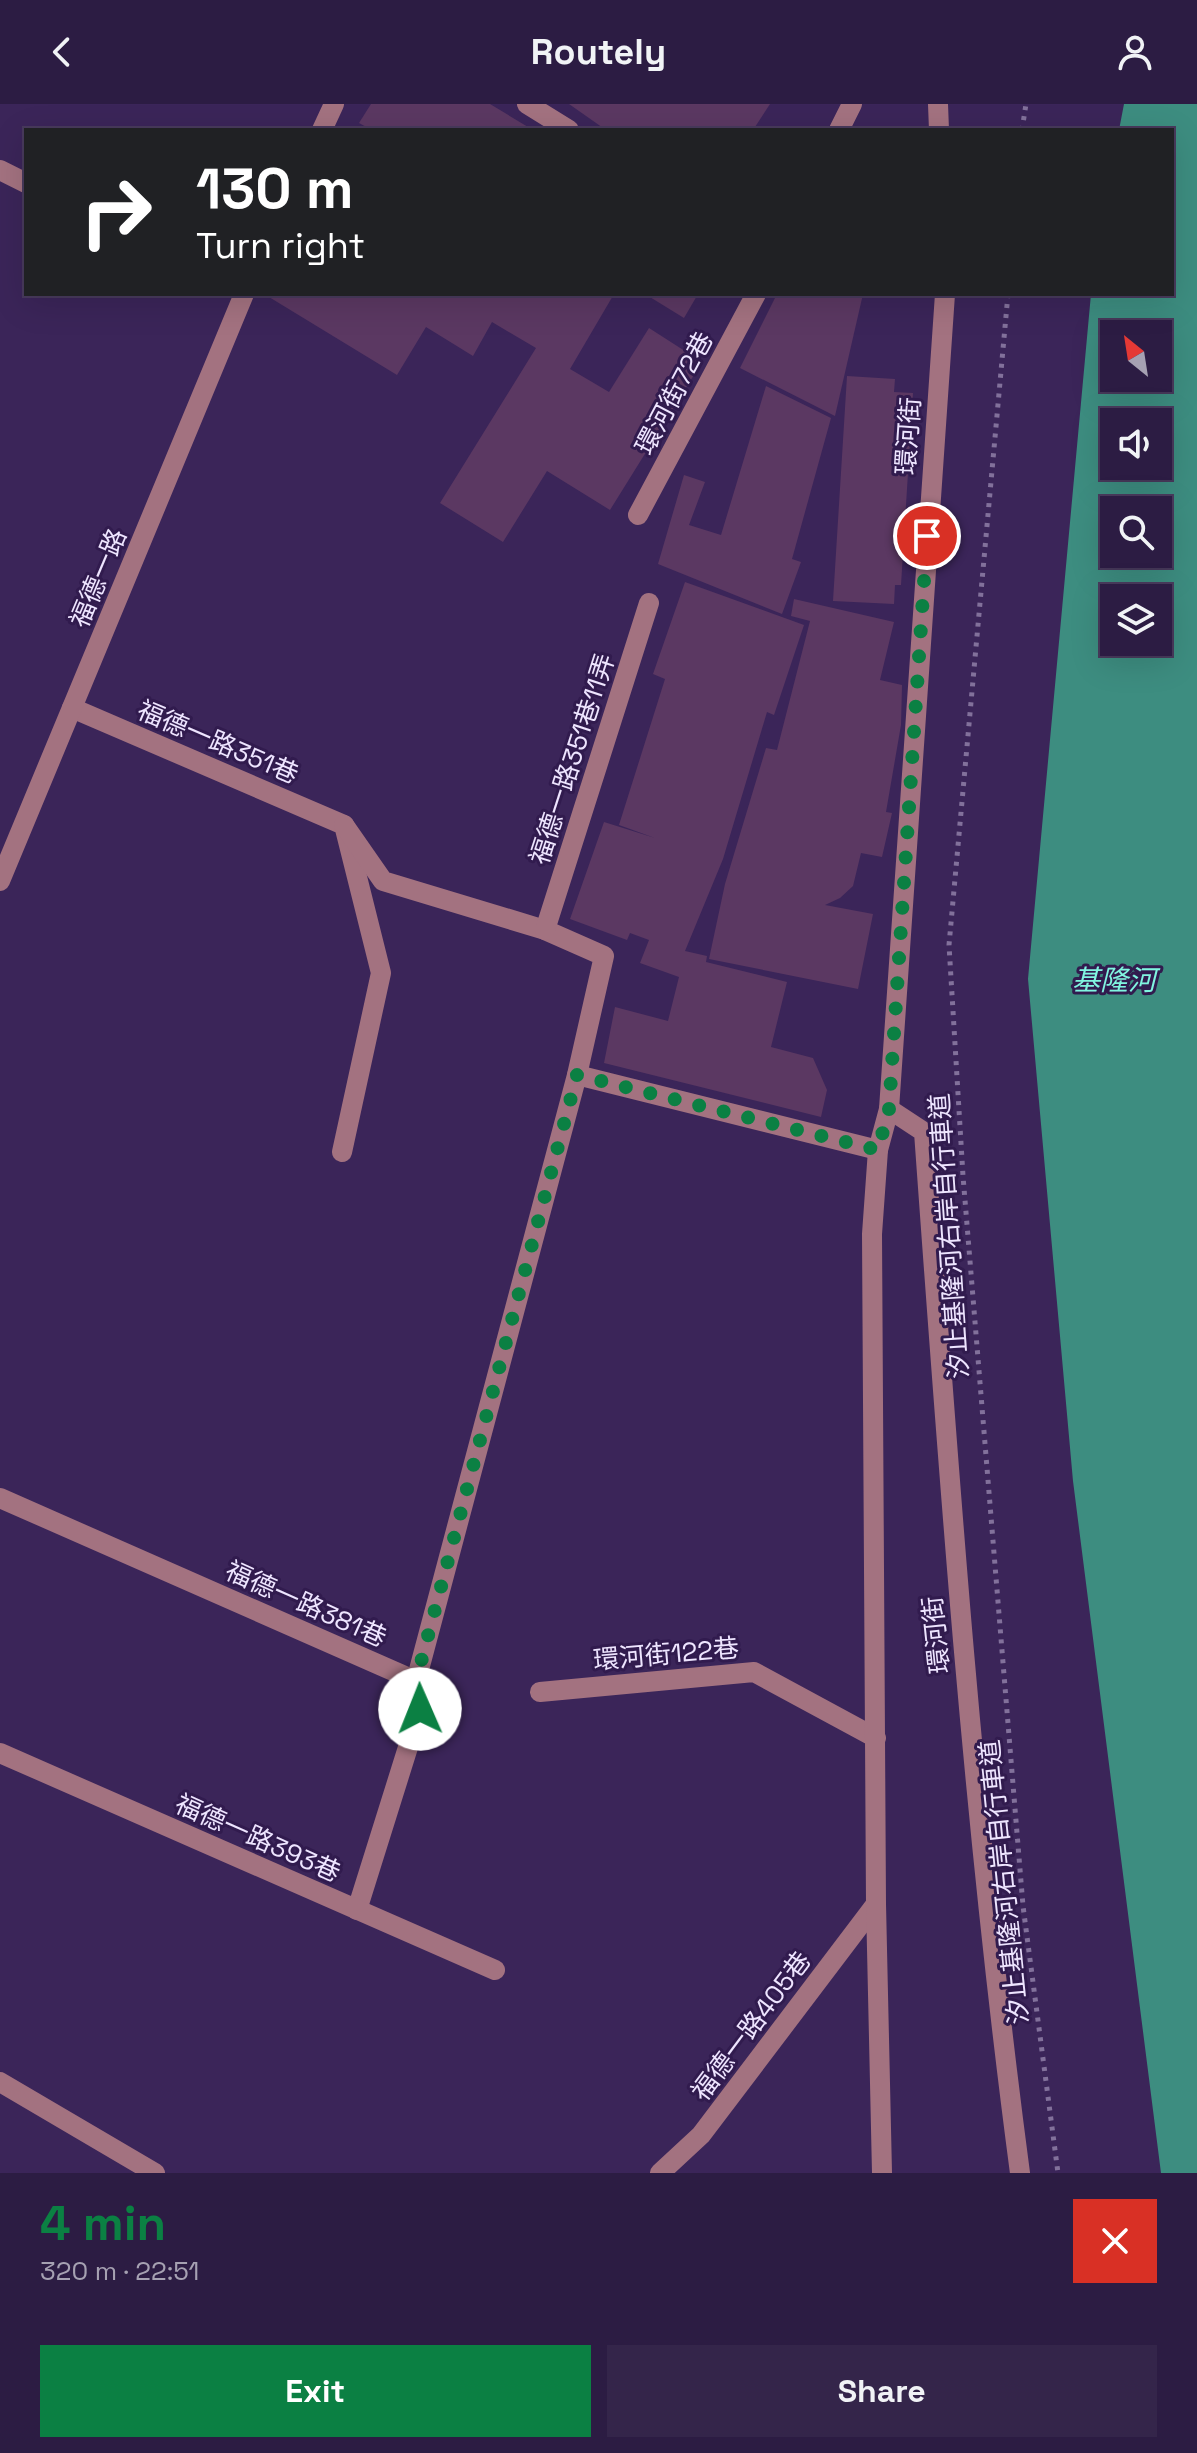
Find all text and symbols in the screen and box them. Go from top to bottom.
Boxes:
text: Routely [531,29,666,75]
icon: back [40,30,84,74]
icon: person [1113,30,1157,74]
text: 130 m [196,153,354,224]
icon: right [64,160,168,264]
text: Turn right [196,223,365,269]
north arrow [1100,320,1172,392]
map controls [1100,320,1172,656]
street label: 環河街72巷 [628,326,720,460]
street label: 環河街 [888,396,928,476]
button: sound [1100,408,1172,480]
button: search [1100,496,1172,568]
pin [893,502,961,570]
icon: arrive [905,514,949,558]
street label: 福德一路 [62,523,134,633]
button: layers [1100,584,1172,656]
street label: 福德一路351巷11弄 [522,649,622,869]
street label: 福德一路351巷 [132,693,304,791]
water label: 基隆河 [1072,962,1161,998]
street label: 汐止基隆河右岸自行車道 [922,1092,976,1380]
street label: 福德一路381巷 [220,1553,392,1655]
street label: 環河街 [915,1594,957,1676]
street label: 環河街122巷 [592,1631,740,1677]
position arrow [378,1667,462,1751]
street label: 汐止基隆河右岸自行車道 [972,1738,1036,2026]
street label: 福德一路393巷 [170,1786,346,1890]
street label: 福德一路405巷 [684,1944,818,2108]
text: 4 min [40,2193,166,2254]
button: close [1073,2199,1157,2283]
text: 320 m · 22:51 [40,2254,199,2288]
button: Exit [40,2345,591,2437]
button: Share [607,2345,1157,2437]

